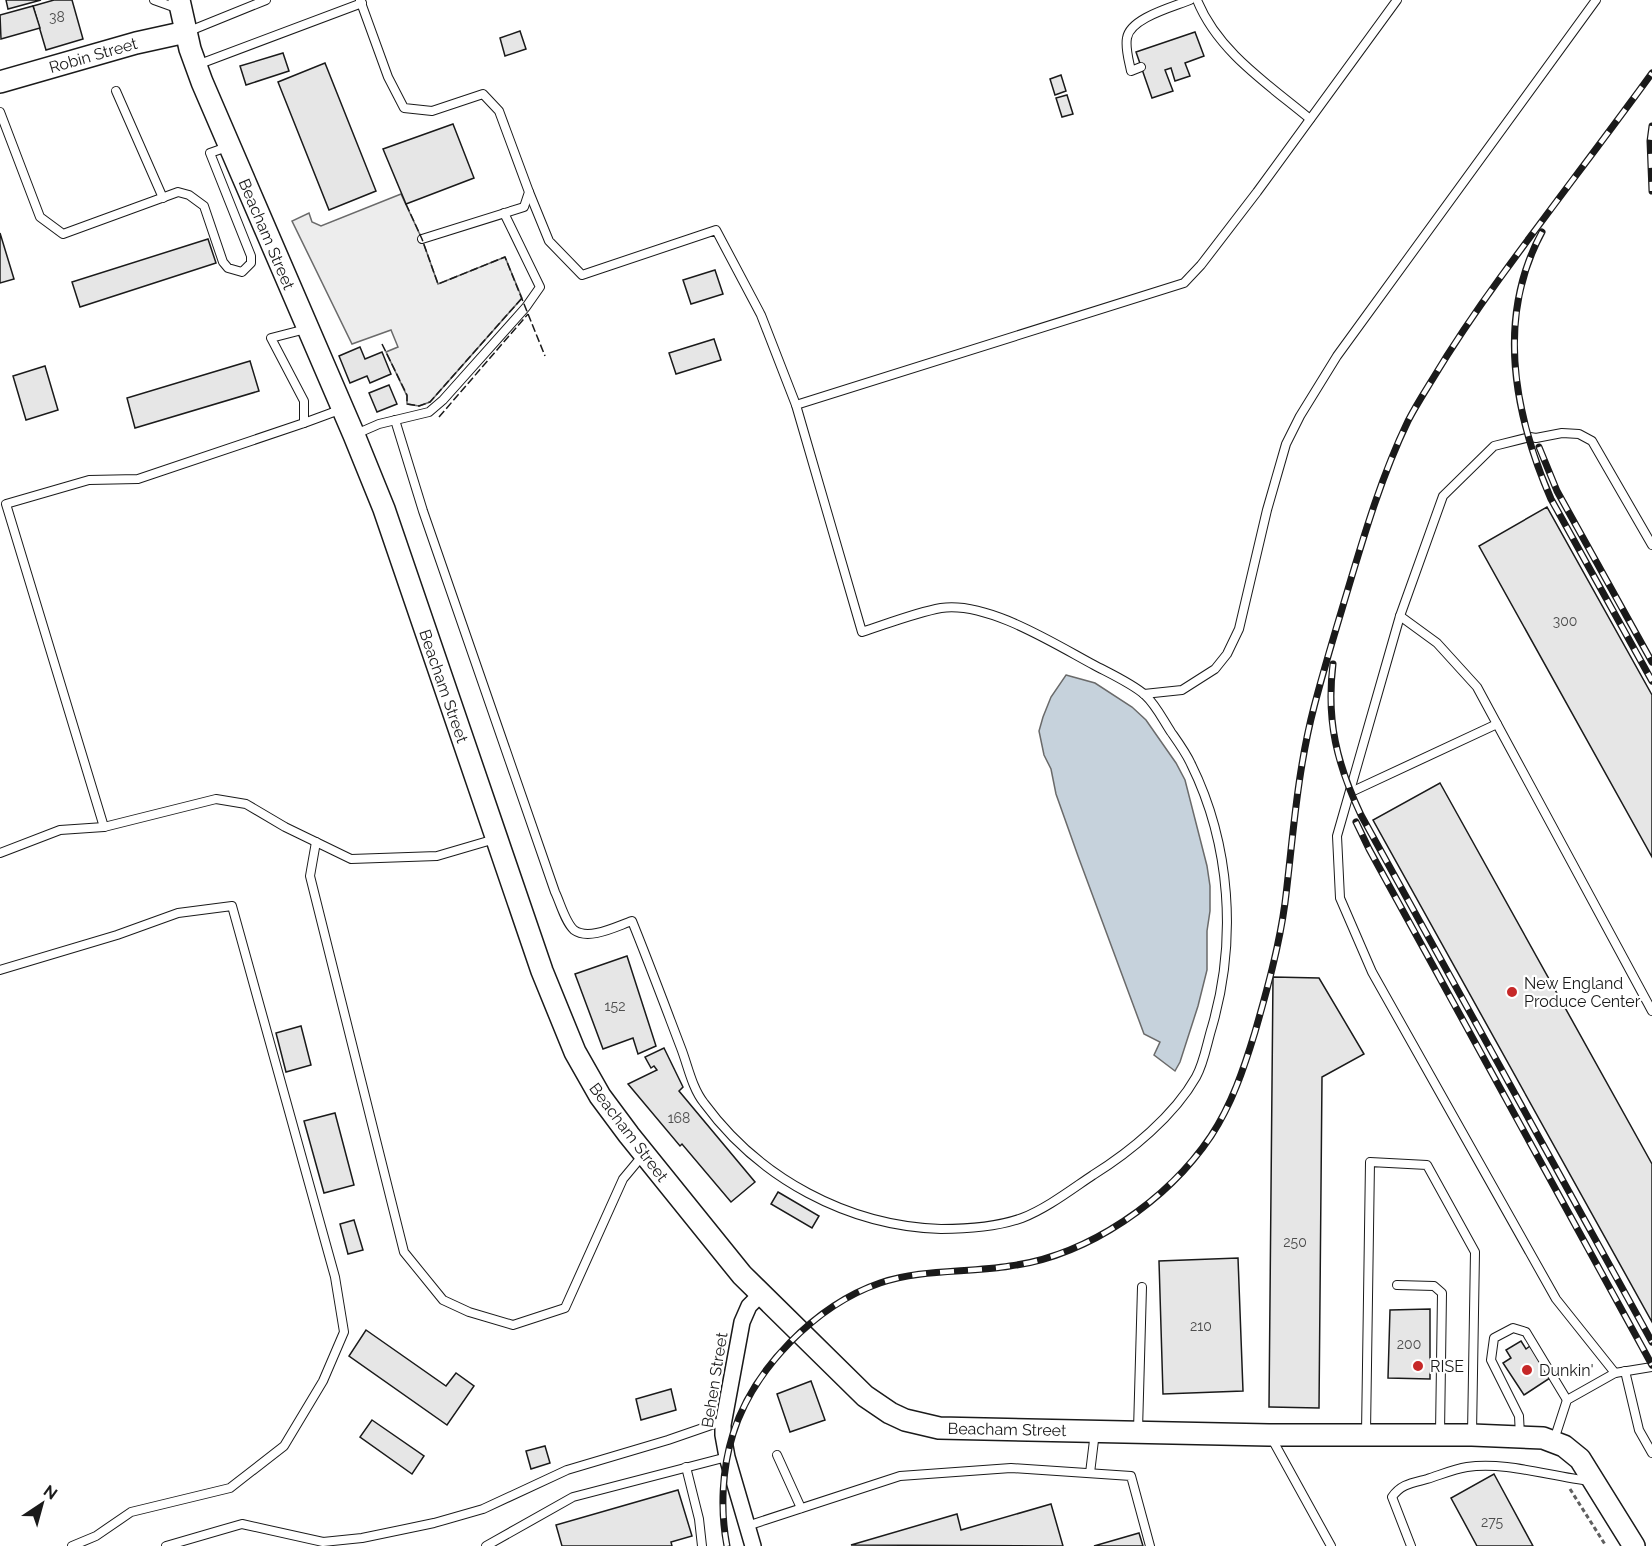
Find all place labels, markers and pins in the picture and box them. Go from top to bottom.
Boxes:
place label: New England Produce Center [1524,974,1641,1011]
marker: New England Produce Center [1505,985,1519,999]
place label: RISE [1430,1357,1464,1376]
marker: RISE [1411,1359,1425,1373]
place label: Dunkin' [1539,1361,1594,1380]
marker: Dunkin' [1520,1363,1534,1377]

